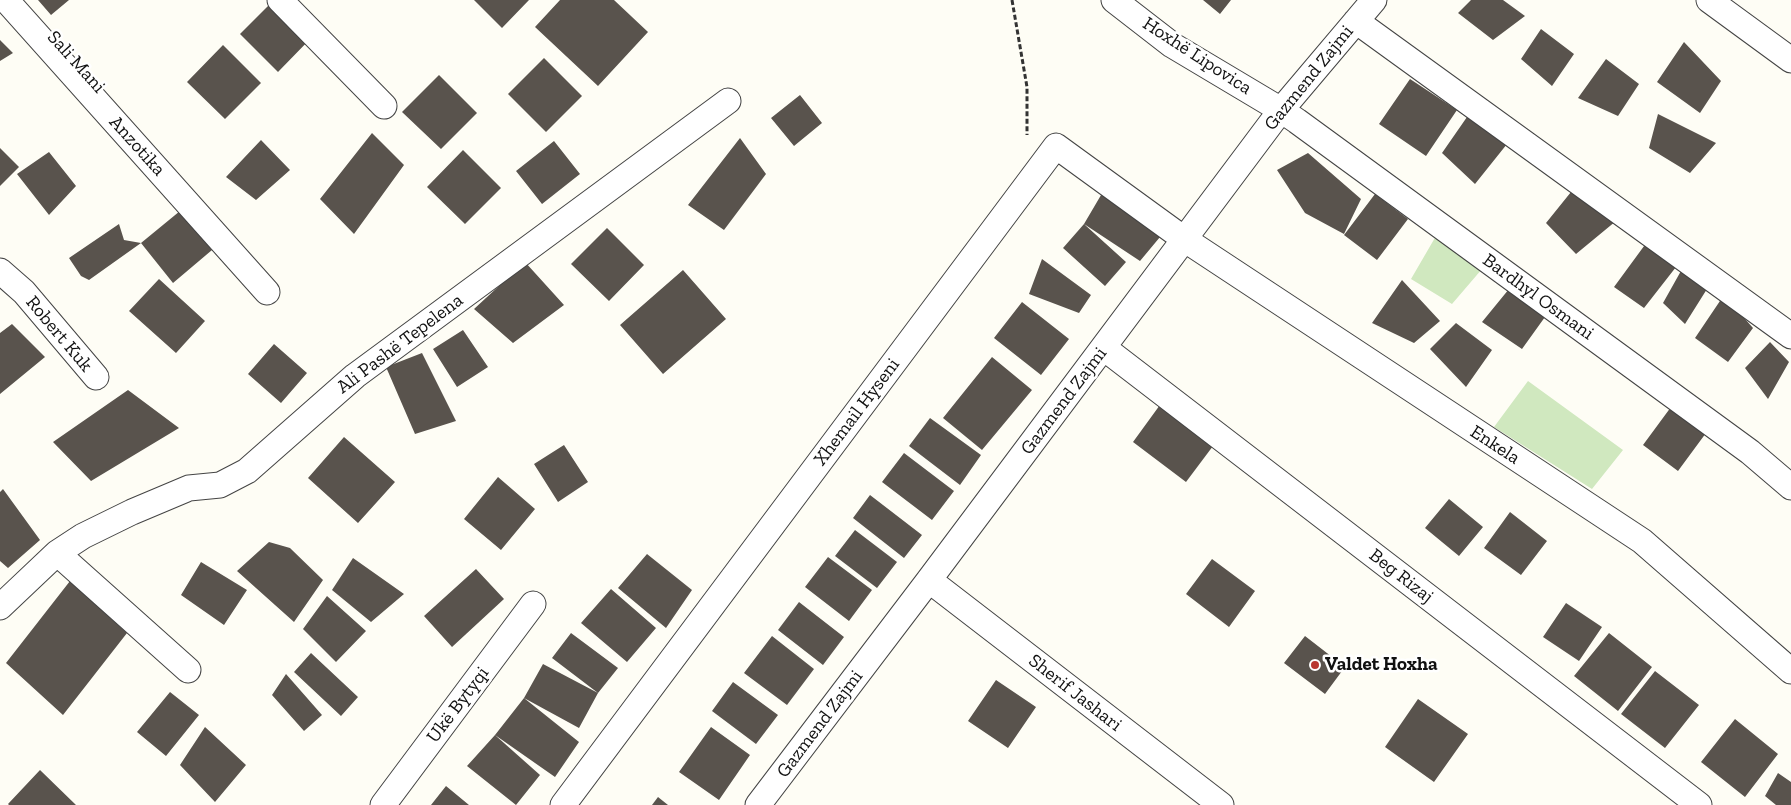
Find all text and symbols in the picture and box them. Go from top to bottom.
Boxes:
street label: Hoxhë Lipovica [1138,12,1256,100]
street label: Gazmend Zajmi [1260,21,1358,135]
street label: Sali Mani [42,26,110,98]
street label: Anzotika [104,111,170,181]
street label: Bardhyl Osmani [1478,249,1598,345]
street label: Ali Pashë Tepelena [332,289,468,399]
street label: Robert Kuk [21,291,97,377]
street label: Gazmend Zajmi [1016,343,1112,459]
street label: Xhemail Hyseni [809,354,905,470]
street label: Enkela [1466,421,1524,469]
street label: Beg Rizaj [1364,544,1438,608]
street label: Sherif Jashari [1024,649,1126,737]
place label: Valdet Hoxha [1325,654,1438,676]
marker: Valdet Hoxha [1309,659,1321,671]
street label: Ukë Bytyqi [422,662,494,748]
street label: Gazmend Zajmi [772,666,868,782]

